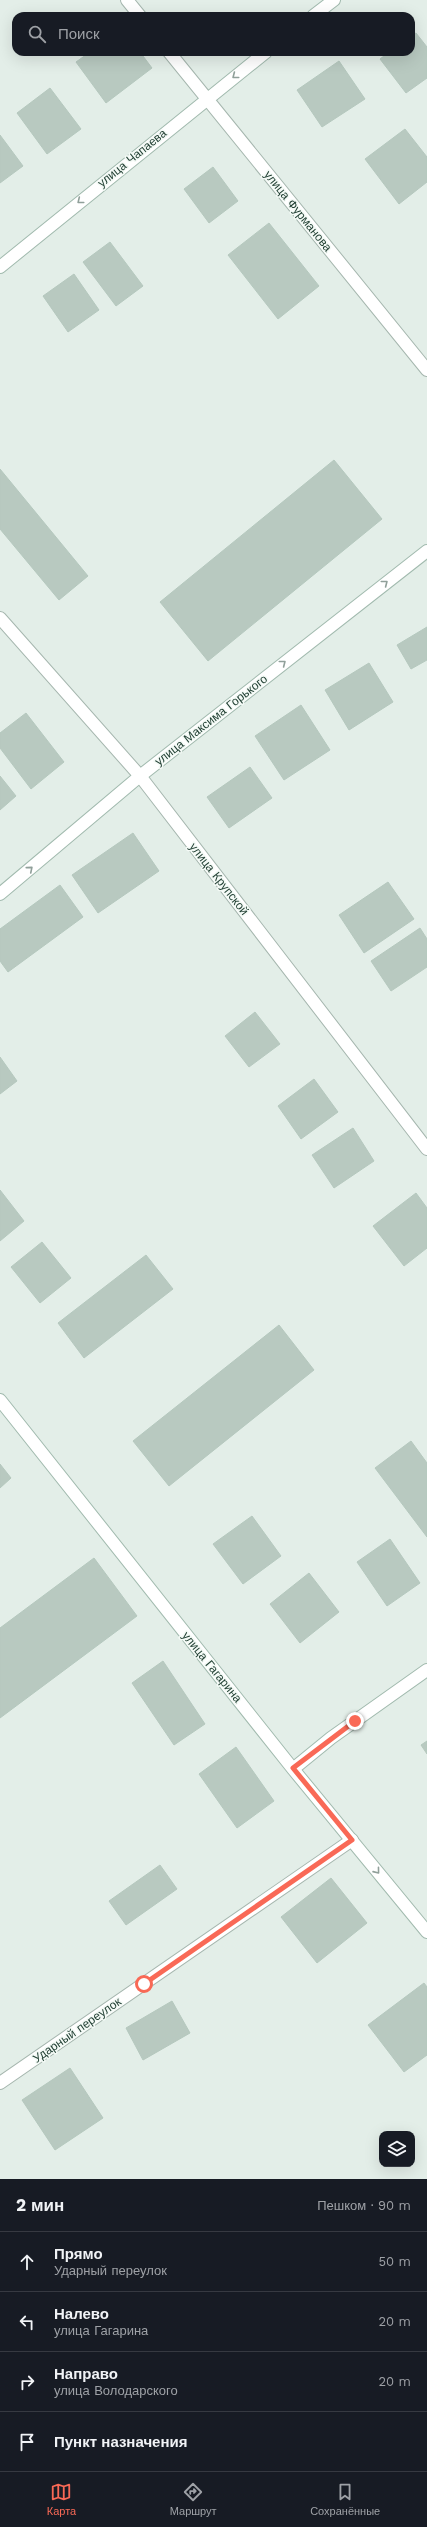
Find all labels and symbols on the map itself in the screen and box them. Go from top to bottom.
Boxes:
one-way arrow [233,71,240,78]
street label: улица Чапаева [95,126,169,190]
street label: улица Фурманова [261,168,335,254]
one-way arrow [77,197,84,204]
one-way arrow [381,581,388,588]
one-way arrow [279,661,286,668]
street label: улица Максима Горького [152,671,270,768]
street label: улица Крупской [186,840,252,918]
one-way arrow [25,866,32,873]
street label: улица Гагарина [179,1629,245,1705]
route end [346,1712,364,1730]
one-way arrow [372,1866,379,1873]
route start [135,1975,153,1993]
street label: Ударный переулок [30,1994,124,2066]

